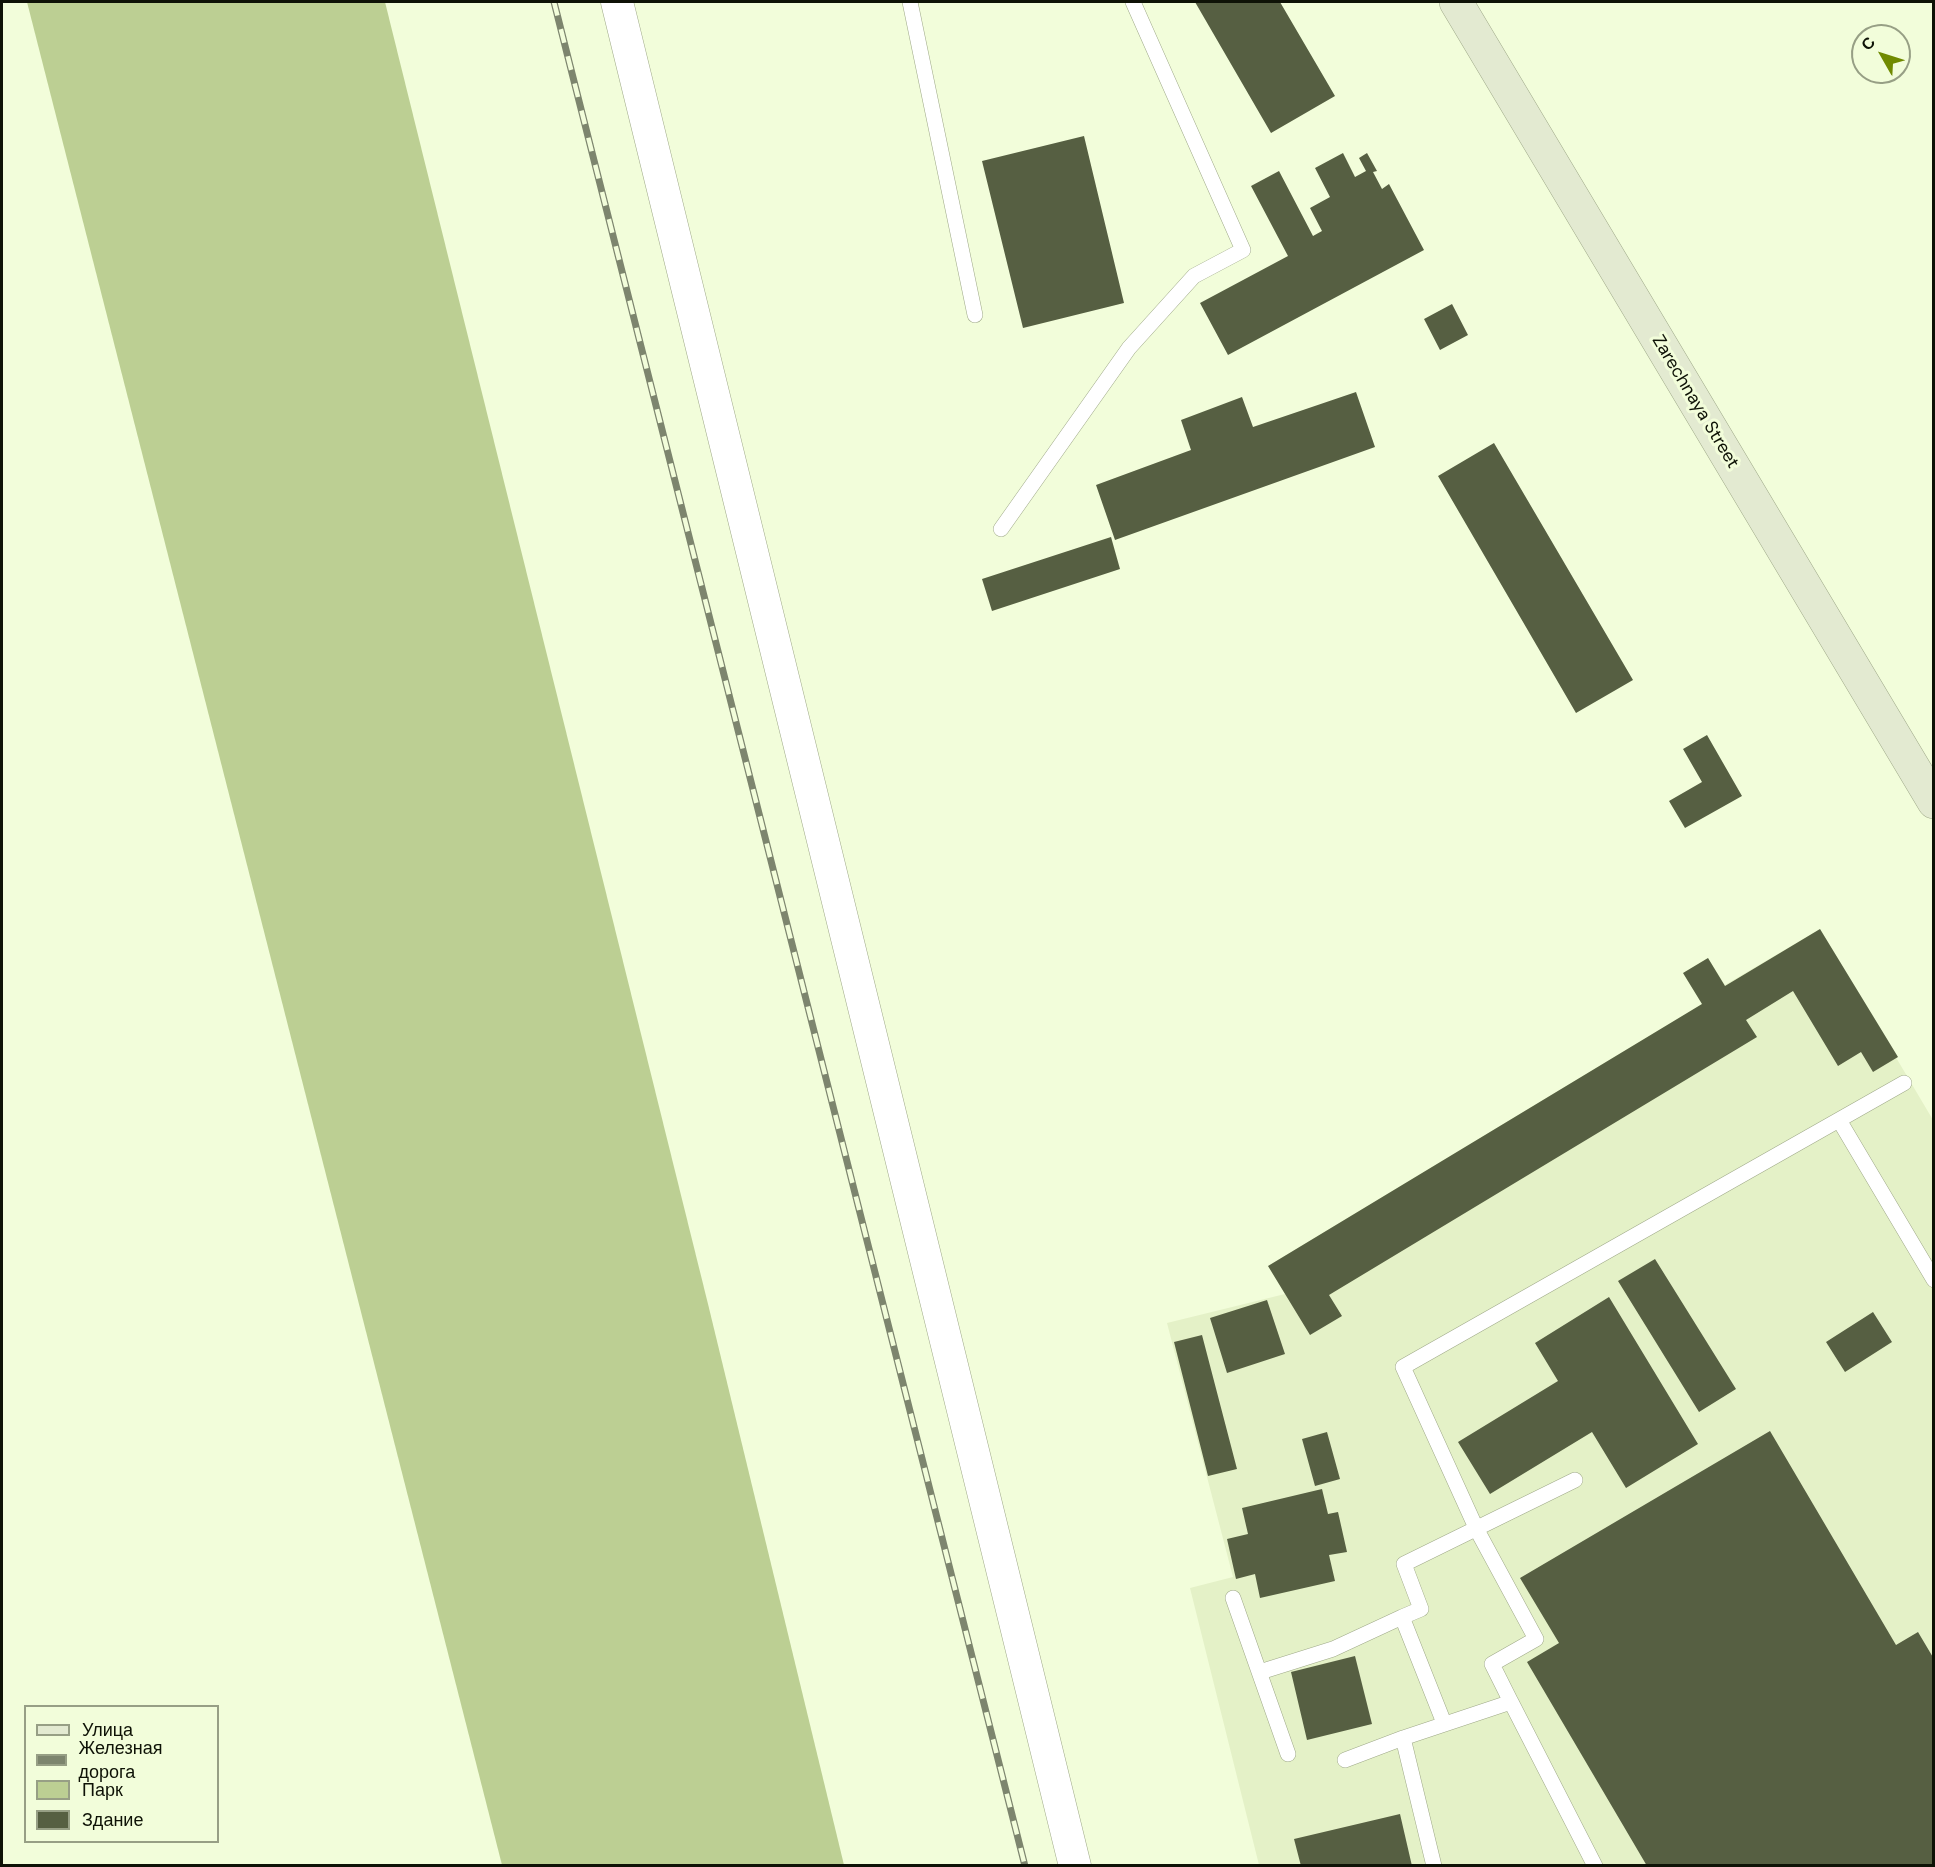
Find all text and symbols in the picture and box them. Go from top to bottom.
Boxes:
north arrow [1851,24,1911,84]
text: С [1856,33,1880,55]
street label: Zarechnaya Street [1647,331,1743,473]
legend [24,1705,219,1843]
text: Улица [82,1718,133,1742]
text: Железная дорога [79,1736,162,1784]
text: Парк [82,1778,123,1802]
text: Здание [82,1808,143,1832]

